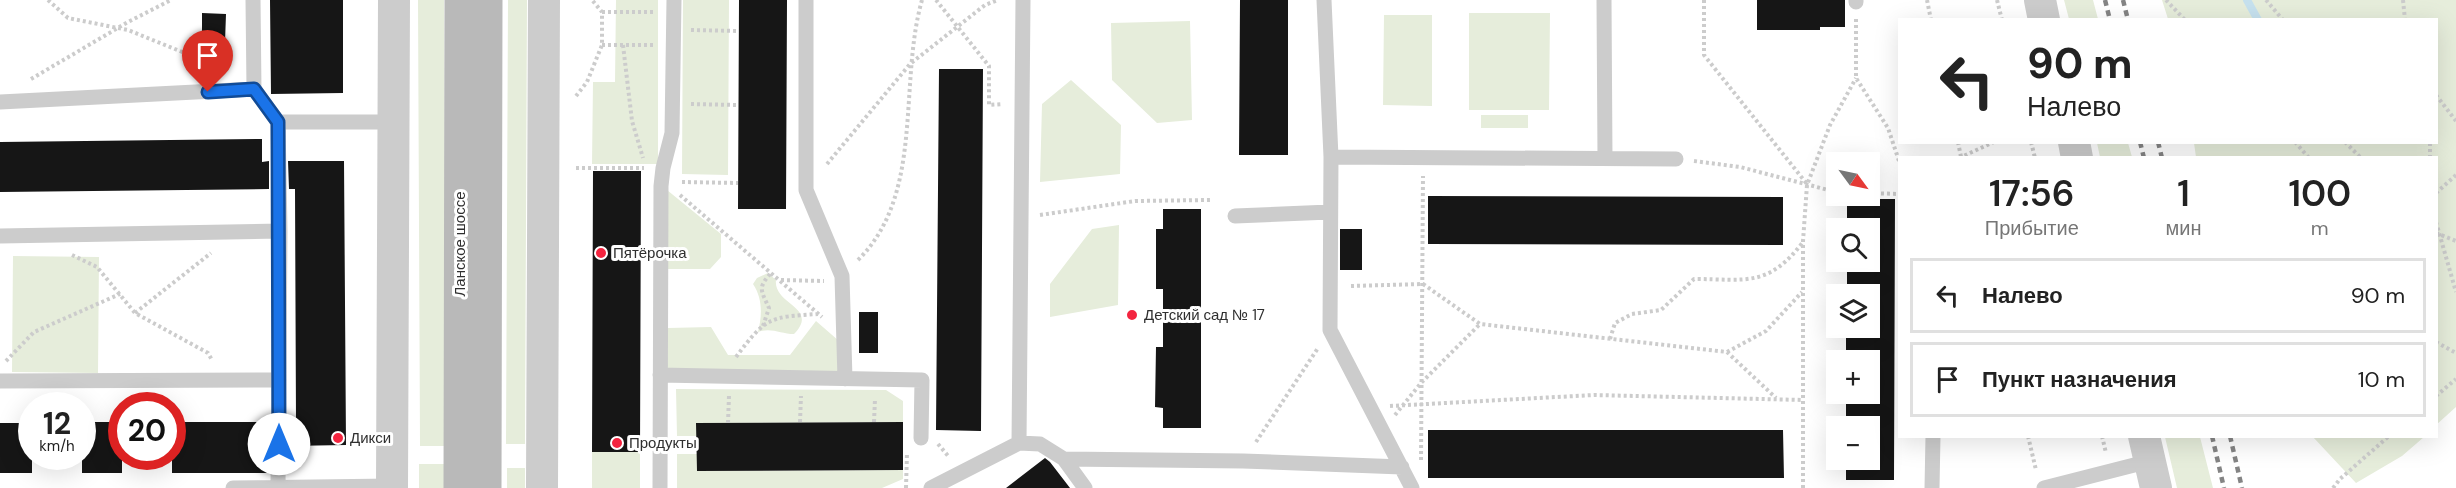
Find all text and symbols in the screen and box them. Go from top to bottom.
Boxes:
pin [182,30,233,92]
text: 90 m [2027,36,2133,91]
icon: arrive [191,39,224,72]
icon: left [1928,42,2006,120]
text: Налево [2027,89,2121,124]
north arrow [1826,152,1880,206]
map controls [1826,152,1880,470]
text: 17:56 [1989,170,2075,217]
text: 1 [2177,170,2190,217]
text: 100 [2288,170,2351,217]
street label: Ланское шоссе [450,191,470,297]
text: Прибытие [1985,215,2079,241]
text: мин [2166,215,2202,241]
text: m [2311,215,2329,241]
button: search [1826,218,1880,272]
place label: Пятёрочка [613,243,687,263]
marker: Пятёрочка [594,246,608,260]
icon: left [1931,279,1964,312]
text: Налево [1982,281,2063,310]
text: 90 m [2351,281,2405,310]
button: layers [1826,284,1880,338]
place label: Детский сад № 17 [1144,305,1265,325]
marker: Детский сад № 17 [1125,308,1139,322]
button: + [1826,350,1880,404]
icon: arrive [1931,363,1964,396]
text: Пункт назначения [1982,365,2177,394]
text: 10 m [2358,365,2405,394]
speed limit sign: 20 [108,392,186,470]
text: 12 [43,404,71,443]
position arrow [247,412,311,476]
button: − [1826,416,1880,470]
place label: Дикси [350,428,391,448]
marker: Дикси [331,431,345,445]
place label: Продукты [629,433,697,453]
text: km/h [39,436,75,456]
marker: Продукты [610,436,624,450]

